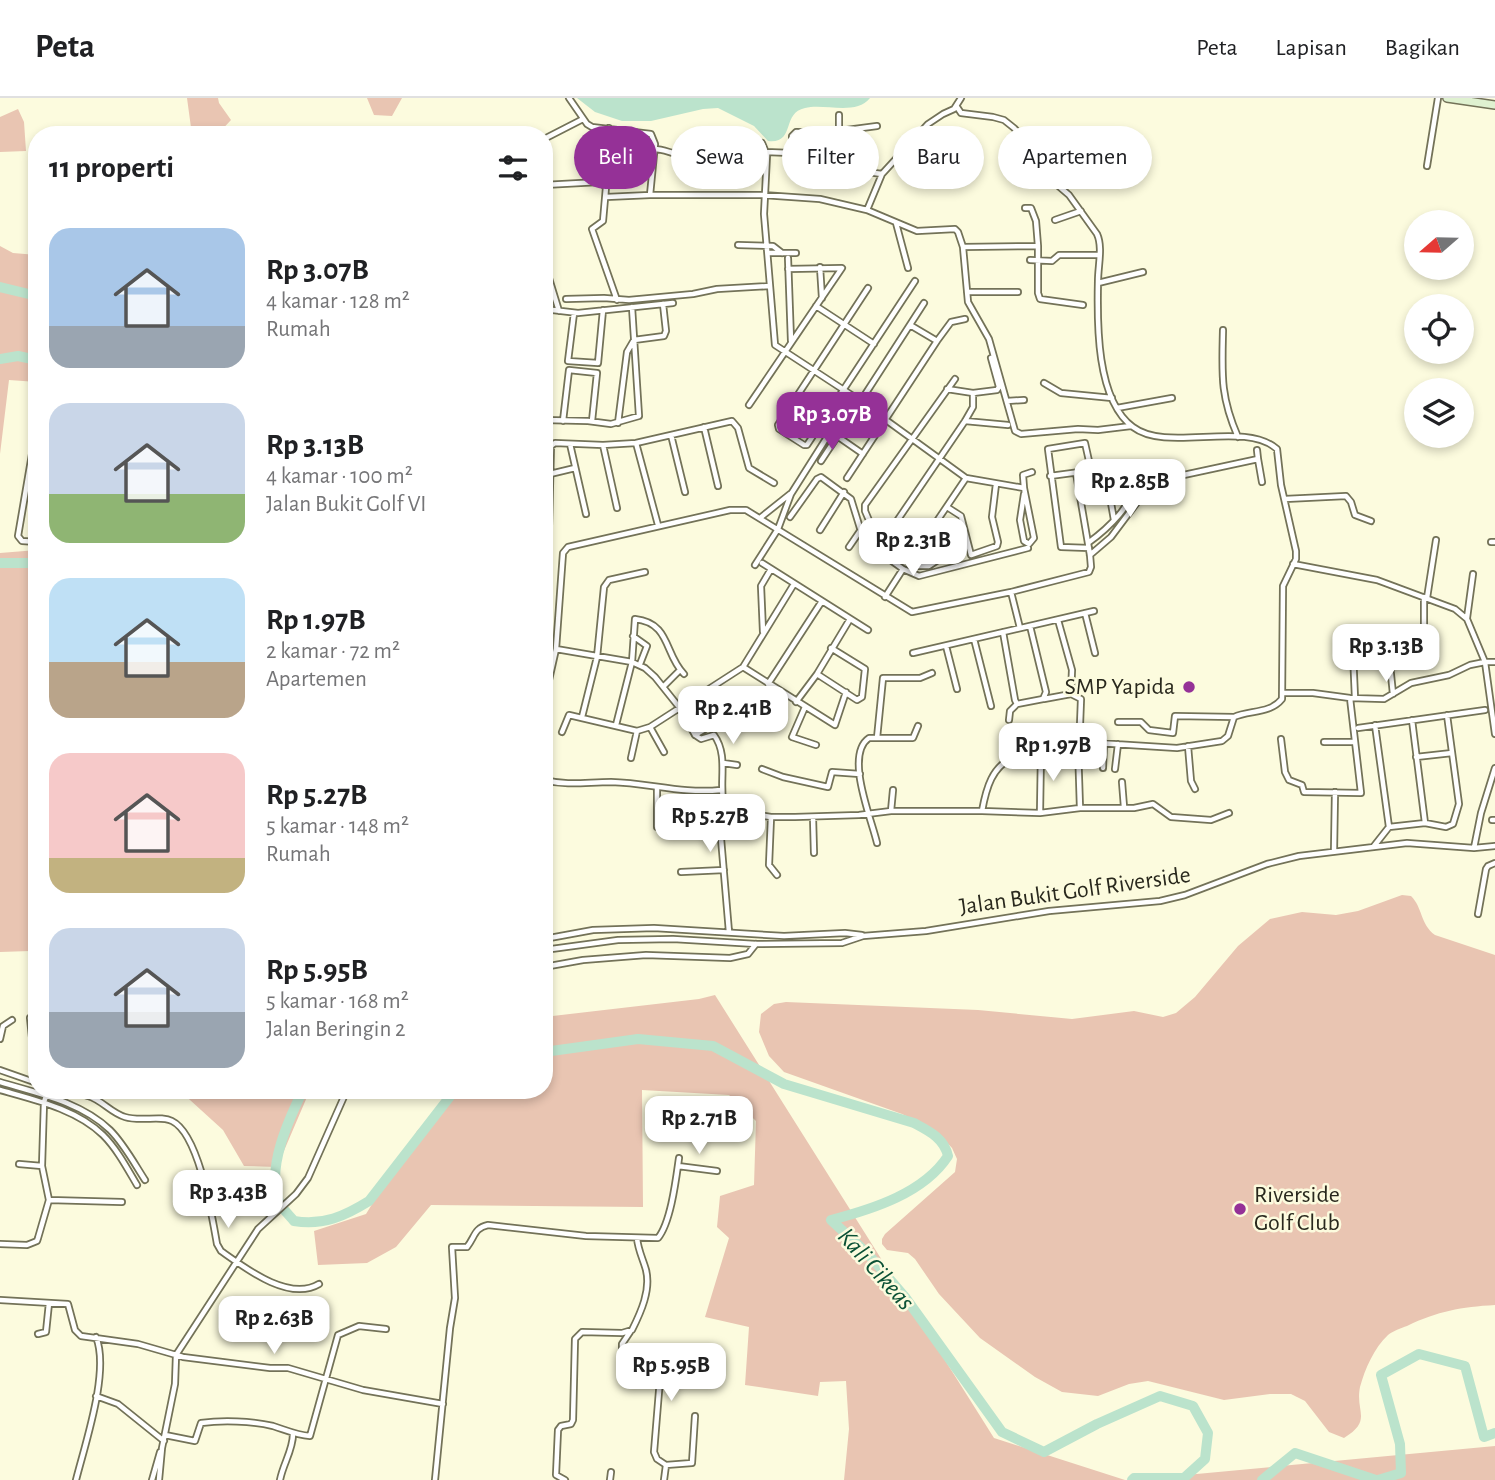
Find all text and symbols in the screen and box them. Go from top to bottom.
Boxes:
text: Peta [35,31,95,64]
text: Peta [1196,36,1238,60]
text: Lapisan [1276,36,1347,60]
text: Bagikan [1385,36,1460,60]
chip: Beli [574,126,657,189]
chip: Sewa [671,126,768,189]
chip: Filter [782,126,879,189]
chip: Baru [893,126,984,189]
chip: Apartemen [998,126,1152,189]
icon: filters [494,149,532,187]
text: 11 properti [49,153,174,183]
north arrow [1404,210,1474,280]
map controls [1404,210,1474,448]
text: Rp 3.07B [266,255,369,285]
icon: home [105,256,189,340]
text: 4 kamar · 128 m² [266,290,410,313]
button: locate [1404,294,1474,364]
text: Rumah [266,318,331,341]
button: layers [1404,378,1474,448]
pin: Rp 3.07B [760,392,904,452]
text: Rp 3.07B [793,403,871,426]
text: Rp 3.13B [266,430,364,460]
icon: home [105,431,189,515]
pin: Rp 2.85B [1058,460,1202,519]
text: 4 kamar · 100 m² [266,465,413,488]
text: Rp 2.85B [1090,470,1170,493]
text: Jalan Bukit Golf VI [266,493,427,516]
pin: Rp 2.31B [841,518,985,578]
text: Rp 2.31B [875,529,951,552]
text: Rp 1.97B [266,605,366,635]
icon: home [105,606,189,690]
pin: Rp 3.13B [1314,624,1458,684]
text: Rp 3.13B [1348,635,1424,658]
text: 2 kamar · 72 m² [266,640,400,663]
text: Apartemen [266,668,367,691]
place label: SMP Yapida [1065,675,1175,699]
marker: SMP Yapida [1181,679,1197,695]
pin: Rp 2.41B [661,686,805,746]
text: Rp 2.41B [694,697,772,720]
pin: Rp 1.97B [981,724,1125,783]
text: Rp 1.97B [1015,734,1091,757]
text: Rp 5.27B [266,780,367,810]
icon: home [105,781,189,865]
pin: Rp 5.27B [638,794,782,854]
text: Rp 5.27B [671,805,749,828]
text: 5 kamar · 148 m² [266,815,409,838]
text: Rumah [266,843,331,866]
street label: Jalan Bukit Golf Riverside [958,863,1192,919]
text: Rp 5.95B [266,955,368,985]
icon: home [105,956,189,1040]
text: 5 kamar · 168 m² [266,990,409,1013]
text: Jalan Beringin 2 [266,1018,406,1041]
pin: Rp 2.71B [627,1096,771,1156]
text: Rp 2.71B [661,1107,737,1130]
pin: Rp 3.43B [156,1170,300,1230]
text: Rp 3.43B [189,1181,267,1204]
place label: Riverside Golf Club [1254,1183,1340,1235]
marker: Riverside Golf Club [1232,1201,1248,1217]
water label: Kali Cikeas [833,1223,919,1315]
pin: Rp 2.63B [202,1296,346,1356]
text: Rp 2.63B [235,1307,313,1330]
pin: Rp 5.95B [599,1344,743,1403]
text: Rp 5.95B [632,1354,710,1377]

